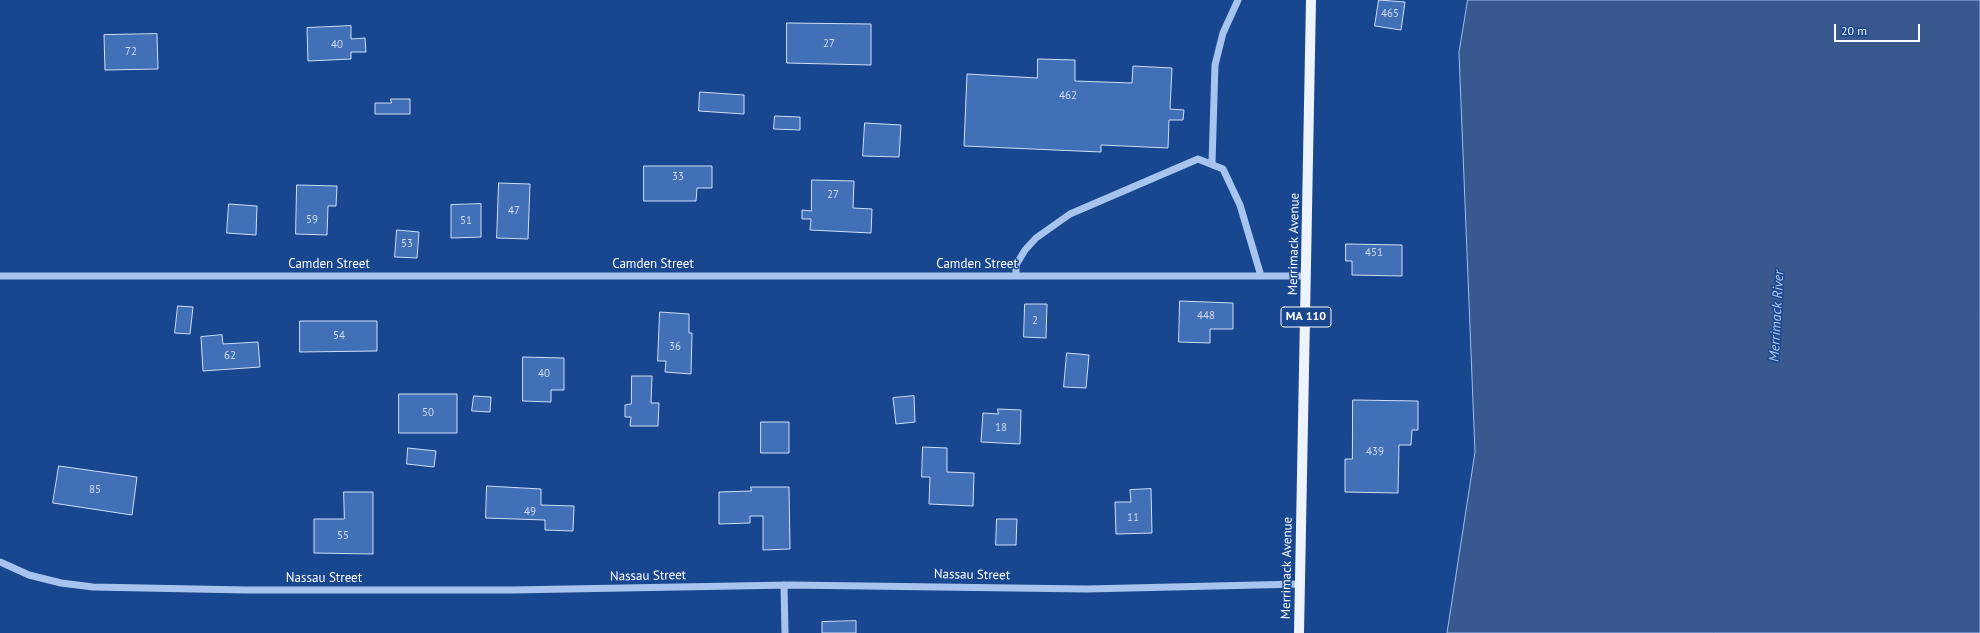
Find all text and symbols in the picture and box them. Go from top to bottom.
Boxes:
house number: 465 [1381,7,1399,21]
scale bar [1836,16,1922,42]
text: 20 m [1841,23,1867,38]
house number: 27 [823,37,835,51]
house number: 40 [331,38,343,52]
house number: 72 [125,45,137,59]
house number: 462 [1059,89,1077,103]
house number: 33 [672,170,684,184]
house number: 27 [827,188,839,202]
street label: Merrimack Avenue [1285,193,1303,295]
house number: 47 [508,204,520,218]
house number: 59 [306,213,318,227]
house number: 51 [460,214,472,228]
house number: 53 [401,237,413,251]
house number: 451 [1365,246,1383,260]
street label: Camden Street [288,256,370,272]
street label: Camden Street [612,256,694,272]
street label: Camden Street [936,256,1018,272]
water label: Merrimack River [1766,270,1788,362]
road number: MA 110 [1281,307,1331,327]
house number: 448 [1197,309,1215,323]
house number: 2 [1032,314,1038,328]
house number: 54 [333,329,345,343]
house number: 36 [669,340,681,354]
house number: 62 [224,349,236,363]
house number: 40 [538,367,550,381]
house number: 50 [422,406,434,420]
house number: 18 [995,421,1007,435]
house number: 439 [1366,445,1384,459]
house number: 85 [89,483,101,497]
house number: 49 [524,505,536,519]
house number: 11 [1127,511,1139,525]
street label: Merrimack Avenue [1278,517,1296,619]
house number: 55 [337,529,349,543]
street label: Nassau Street [934,567,1010,583]
street label: Nassau Street [610,568,686,584]
street label: Nassau Street [286,570,362,586]

